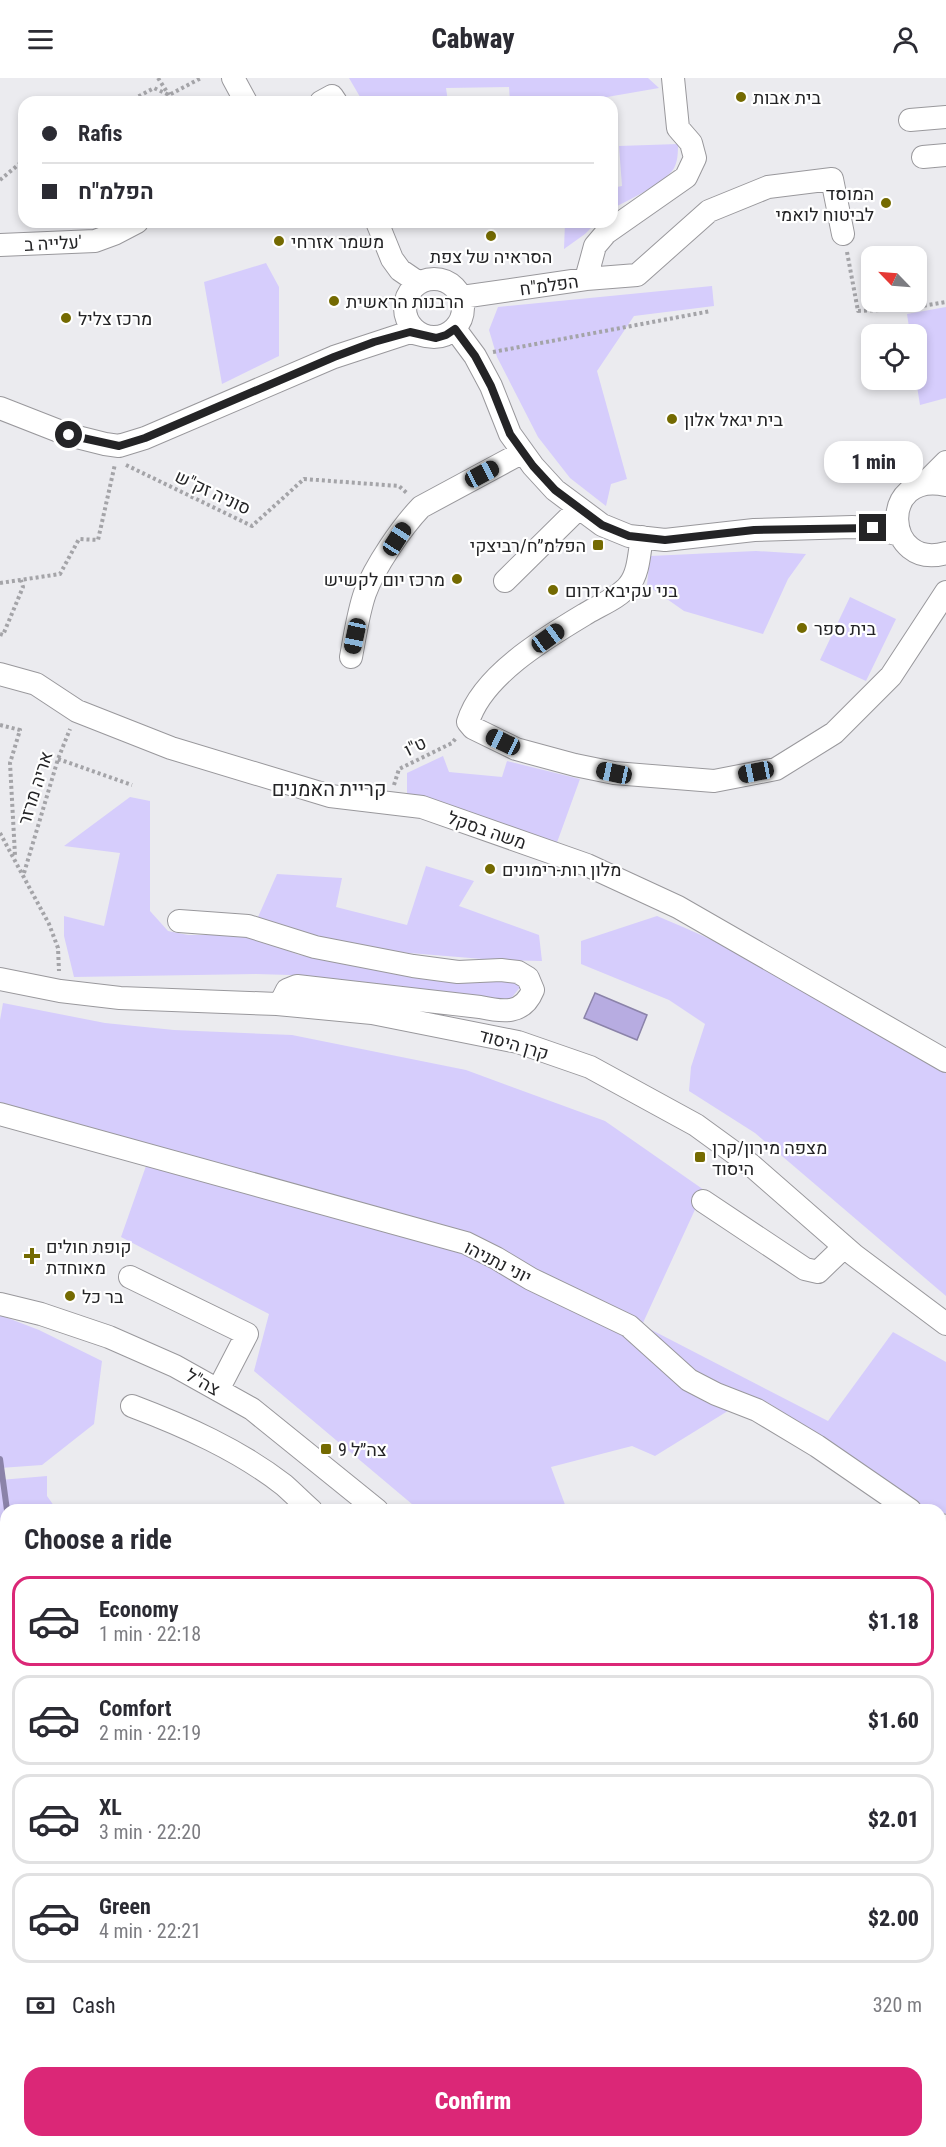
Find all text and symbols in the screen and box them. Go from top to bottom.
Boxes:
icon: menu [24,23,57,56]
text: Cabway [431,23,515,55]
icon: person [889,23,922,56]
place label: בית אבות [753,87,821,108]
marker: בית אבות [734,90,748,104]
text: Rafis [78,121,123,146]
text: הפלמ"ח [78,179,154,204]
place label: המוסד לביטוח לואמי [775,183,874,225]
marker: המוסד לביטוח לואמי [879,196,893,210]
marker: הסראיה של צפת [484,229,498,243]
street label: עלייה ב' [24,231,82,255]
place label: משמר אזרחי [291,231,384,252]
marker: משמר אזרחי [272,234,286,248]
place label: הסראיה של צפת [430,246,552,267]
north arrow [861,246,927,312]
map controls [861,246,927,390]
street label: הפלמ"ח [518,270,580,300]
place label: הרבנות הראשית [346,291,464,312]
marker: הרבנות הראשית [327,294,341,308]
place label: מרכז צליל [78,308,152,329]
marker: מרכז צליל [59,311,73,325]
button: locate [861,324,927,390]
place label: בית יגאל אלון [684,409,783,430]
marker: בית יגאל אלון [665,412,679,426]
route start [55,421,82,448]
callout: 1 min [824,441,922,483]
text: 1 min [851,450,896,474]
car [462,458,502,490]
street label: סוניה זק"ש [172,465,254,519]
route end [859,514,886,541]
car [380,519,414,559]
place label: הפלמ״ח/רביצקי [470,535,586,556]
marker: הפלמ״ח/רביצקי [591,538,605,552]
place label: מרכז יום לקשיש [324,569,445,590]
marker: מרכז יום לקשיש [450,572,464,586]
place label: בני עקיבא דרום [565,580,678,601]
marker: בני עקיבא דרום [546,583,560,597]
car [342,617,368,655]
place label: בית ספר [814,618,876,639]
car [528,620,568,656]
marker: בית ספר [795,621,809,635]
car [483,726,523,758]
street label: ט"ו [400,732,430,760]
street label: אריה מרזר [13,749,57,827]
car [595,760,633,786]
car [737,760,775,784]
district label: קריית האמנים [272,777,386,801]
street label: משה בסקל [445,807,529,853]
place label: מלון רות-רימונים [502,859,622,880]
marker: מלון רות-רימונים [483,862,497,876]
street label: קרן היסוד [477,1024,551,1064]
place label: מצפה מירון/קרן היסוד [712,1137,827,1179]
marker: מצפה מירון/קרן היסוד [693,1150,707,1164]
place label: קופת חולים מאוחדת [46,1236,132,1278]
street label: יוני נתניהו [461,1236,535,1288]
marker: קופת חולים מאוחדת [23,1247,41,1265]
place label: בר כל [82,1286,124,1307]
marker: בר כל [63,1289,77,1303]
street label: צה"ל [182,1364,224,1400]
place label: צה״ל 9 [338,1439,387,1460]
marker: צה״ל 9 [319,1442,333,1456]
text: Choose a ride [24,1524,172,1556]
icon: car [27,1594,81,1648]
text: Economy [99,1597,179,1622]
text: $1.18 [868,1609,919,1634]
text: 1 min · 22:18 [99,1622,201,1646]
icon: car [27,1693,81,1747]
text: Comfort [99,1696,172,1721]
text: $1.60 [868,1708,919,1733]
text: 2 min · 22:19 [99,1721,201,1745]
icon: car [27,1792,81,1846]
text: XL [99,1795,122,1820]
text: $2.01 [868,1807,919,1832]
text: 3 min · 22:20 [99,1820,201,1844]
icon: car [27,1891,81,1945]
text: Green [99,1894,151,1919]
text: $2.00 [868,1906,919,1931]
text: 4 min · 22:21 [99,1919,201,1943]
icon: cash [24,1989,57,2022]
text: Cash [72,1993,116,2018]
text: 320 m [873,1993,922,2017]
button: Confirm [24,2067,922,2136]

